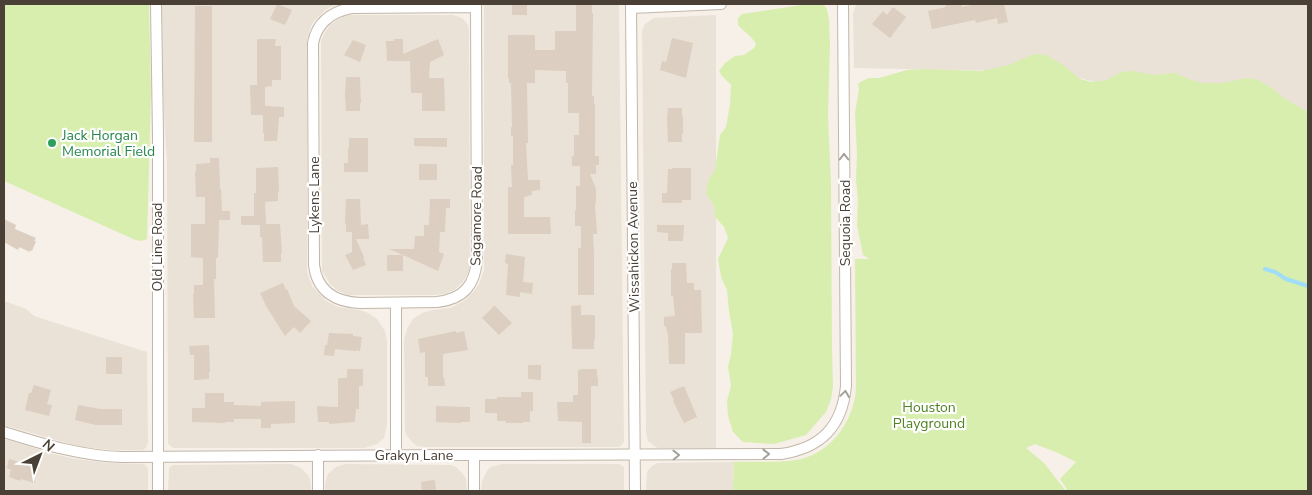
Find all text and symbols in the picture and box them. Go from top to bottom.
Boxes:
place label: Jack Horgan Memorial Field [61,126,155,161]
marker: Jack Horgan Memorial Field [46,137,58,149]
one-way arrow [839,152,849,160]
street label: Lykens Lane [305,156,324,234]
street label: Sagamore Road [466,166,487,266]
street label: Sequoia Road [836,180,855,266]
street label: Wissahickon Avenue [623,181,644,313]
street label: Old Line Road [148,203,167,292]
one-way arrow [839,390,850,398]
park label: Houston Playground [893,398,965,433]
north arrow [15,430,65,480]
text: N [38,435,59,456]
street label: Grakyn Lane [375,446,453,465]
one-way arrow [762,449,770,459]
one-way arrow [672,450,680,460]

